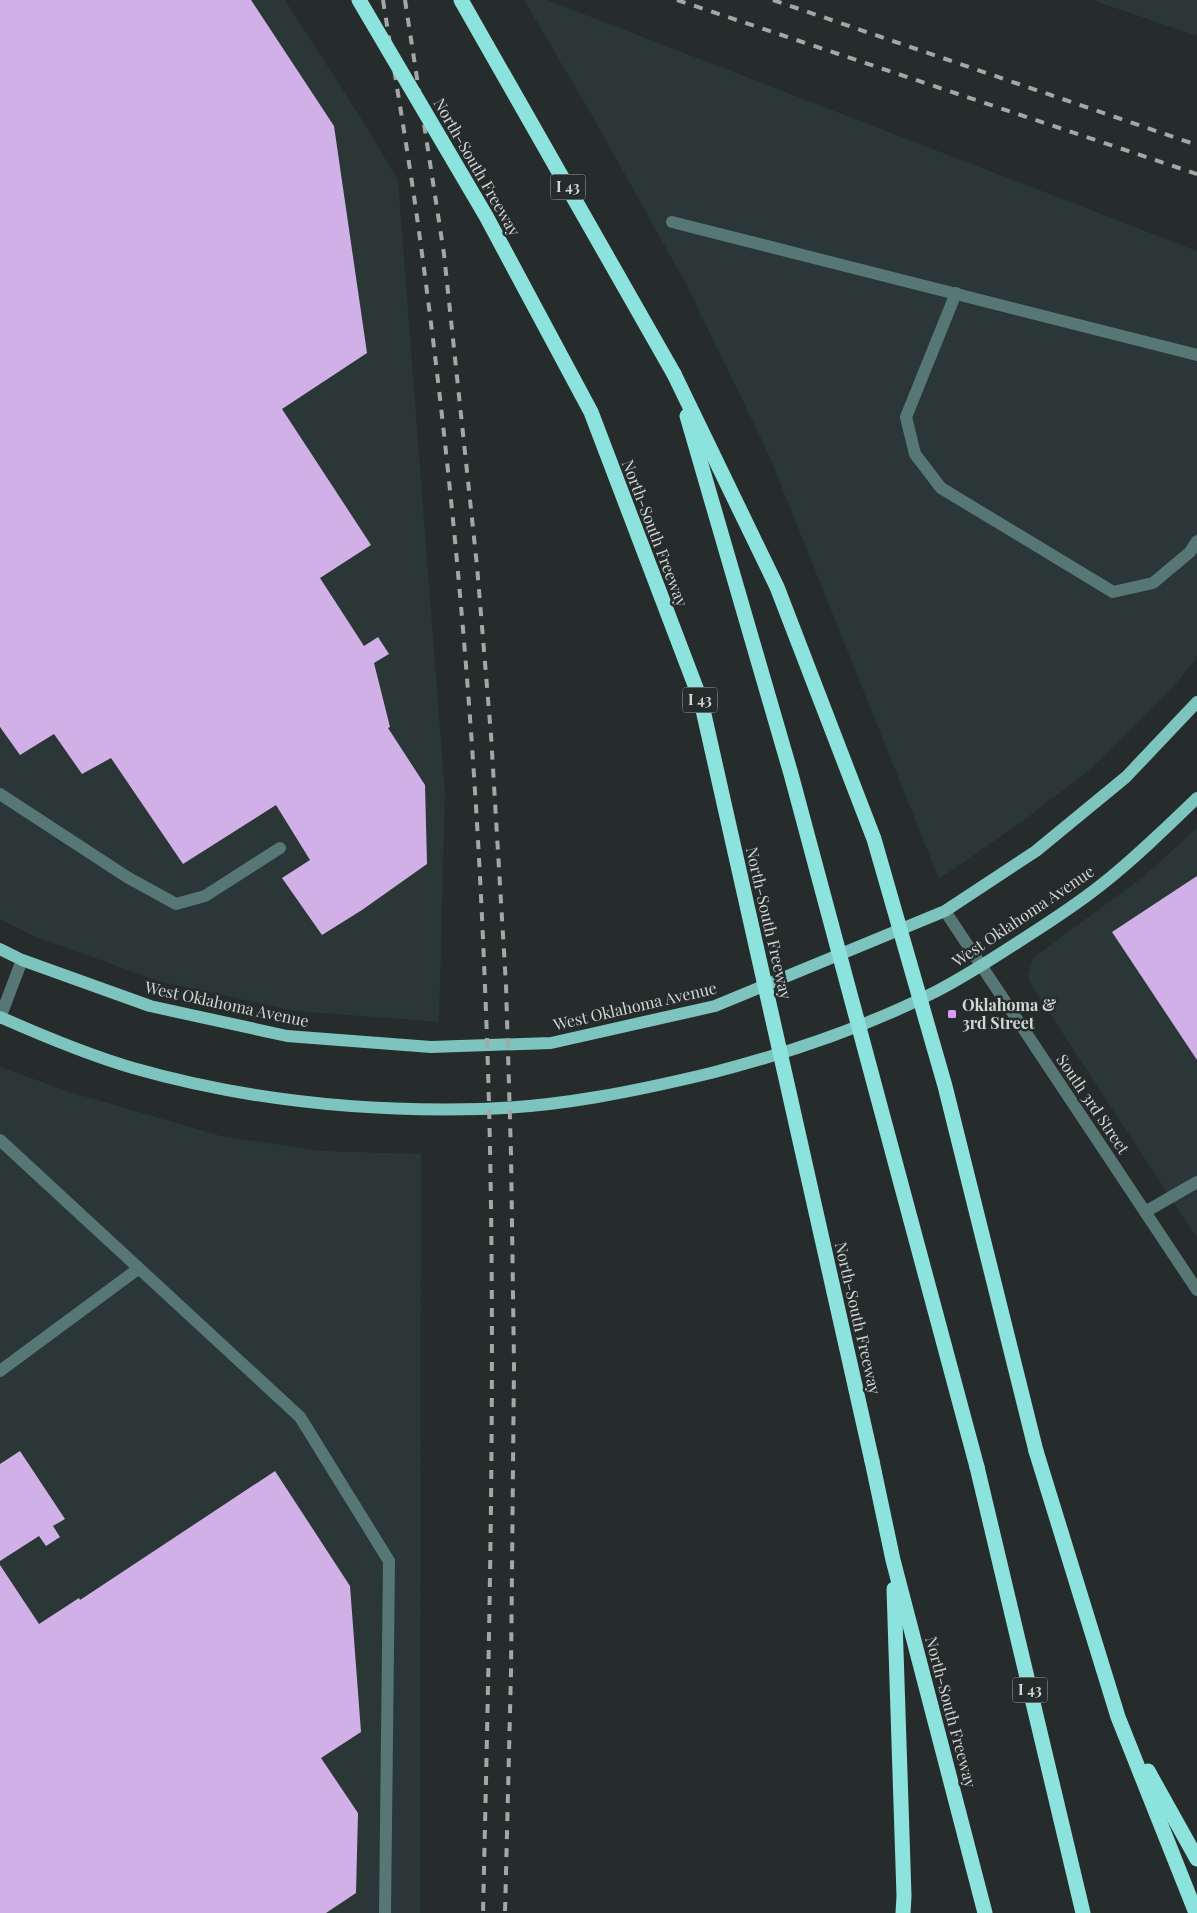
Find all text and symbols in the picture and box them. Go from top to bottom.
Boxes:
street label: North-South Freeway [429,94,525,239]
road number: I 43 [550,174,586,200]
street label: North-South Freeway [618,456,693,609]
road number: I 43 [682,688,718,712]
street label: North-South Freeway [742,845,797,1001]
street label: West Oklahoma Avenue [947,860,1098,972]
street label: West Oklahoma Avenue [142,976,311,1031]
street label: West Oklahoma Avenue [550,977,719,1035]
place label: Oklahoma & 3rd Street [962,994,1057,1033]
marker: Oklahoma & 3rd Street [946,1008,958,1020]
street label: South 3rd Street [1052,1050,1135,1158]
street label: North-South Freeway [831,1240,886,1396]
street label: North-South Freeway [921,1634,982,1790]
road number: I 43 [1012,1678,1048,1702]

